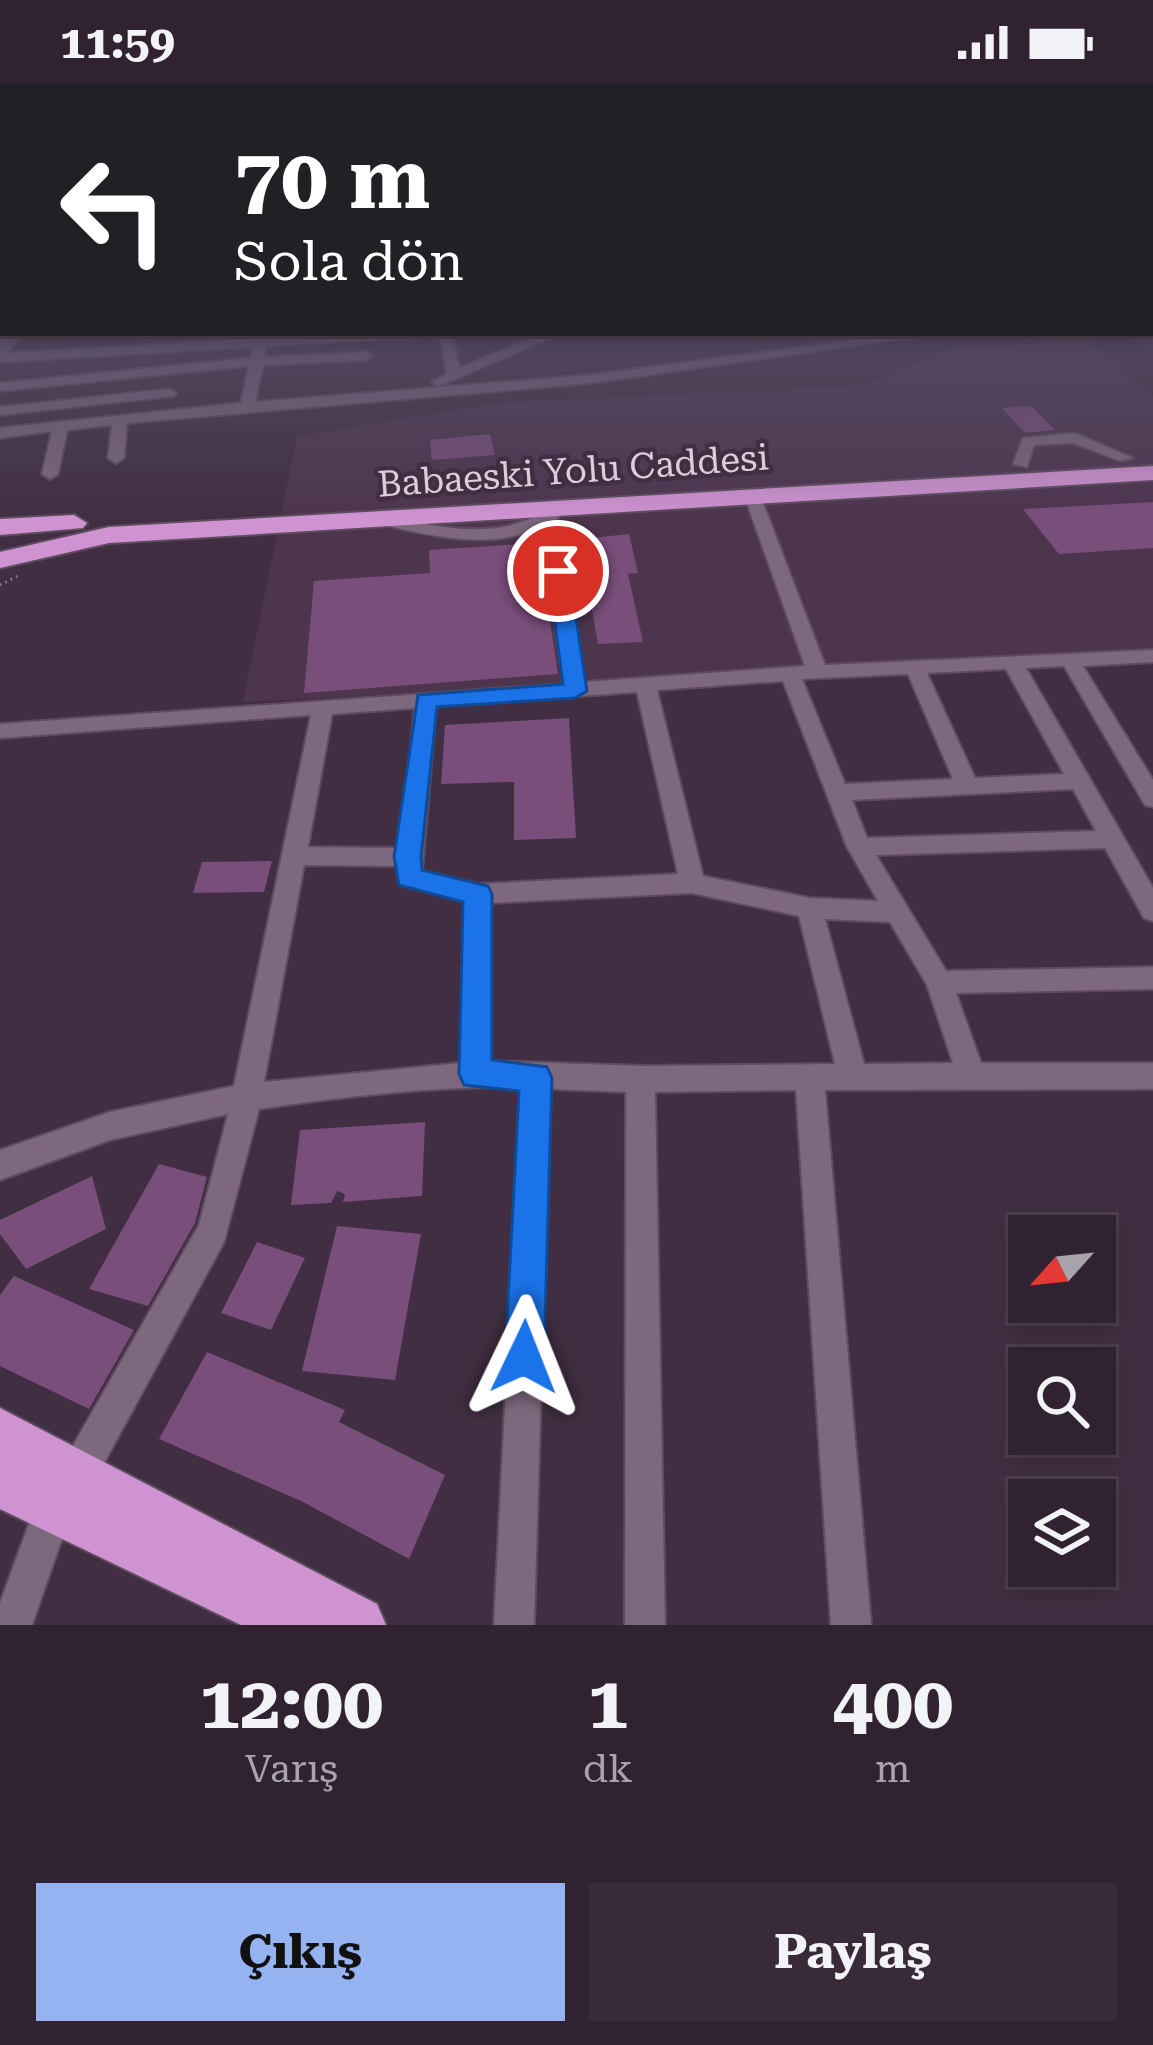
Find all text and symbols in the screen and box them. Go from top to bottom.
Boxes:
text: 11:59 [60,16,175,69]
text: 70 m [234,130,430,228]
icon: left [36,132,192,288]
text: Sola dön [234,230,464,293]
street label: Babaeski Yolu Caddesi [376,436,770,506]
pin [507,520,609,622]
icon: arrive [525,538,591,604]
north arrow [1008,1215,1116,1323]
map controls [1008,1215,1116,1587]
position arrow [461,1294,587,1420]
button: search [1008,1347,1116,1455]
button: layers [1008,1479,1116,1587]
text: 12:00 [200,1661,383,1746]
text: 1 [588,1661,628,1746]
text: 400 [832,1661,953,1746]
text: Varış [245,1746,338,1792]
text: dk [583,1746,633,1792]
text: m [875,1746,911,1792]
button: Çıkış [36,1883,565,2021]
button: Paylaş [589,1883,1117,2021]

